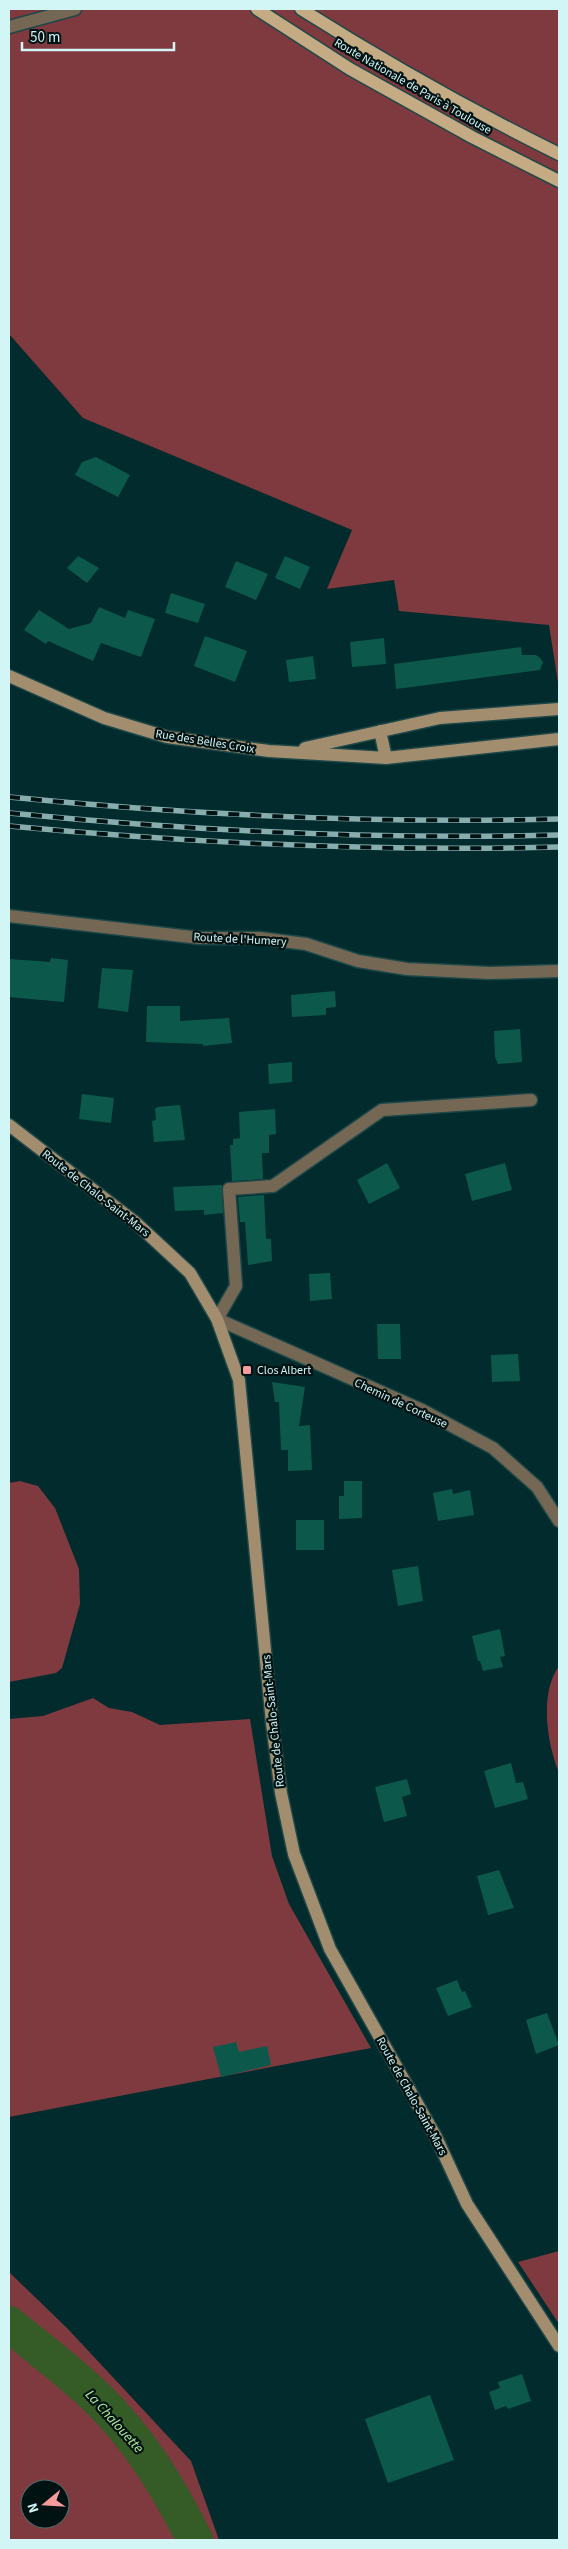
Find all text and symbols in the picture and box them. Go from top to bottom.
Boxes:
scale bar [22,20,175,52]
text: 50 m [30,27,60,48]
street label: Route Nationale de Paris à Toulouse [331,34,495,139]
street label: Rue des Belles Croix [154,725,256,758]
street label: Route de l'Humery [193,929,287,950]
street label: Route de Chalo-Saint-Mars [38,1146,153,1241]
place label: Clos Albert [257,1362,311,1379]
marker: Clos Albert [241,1364,253,1376]
street label: Chemin de Corteuse [351,1374,450,1433]
street label: Route de Chalo-Saint-Mars [258,1654,289,1788]
street label: Route de Chalo-Saint-Mars [372,2034,451,2159]
water label: La Chalouette [80,2386,148,2458]
north arrow [20,2479,70,2529]
text: N [23,2500,45,2515]

